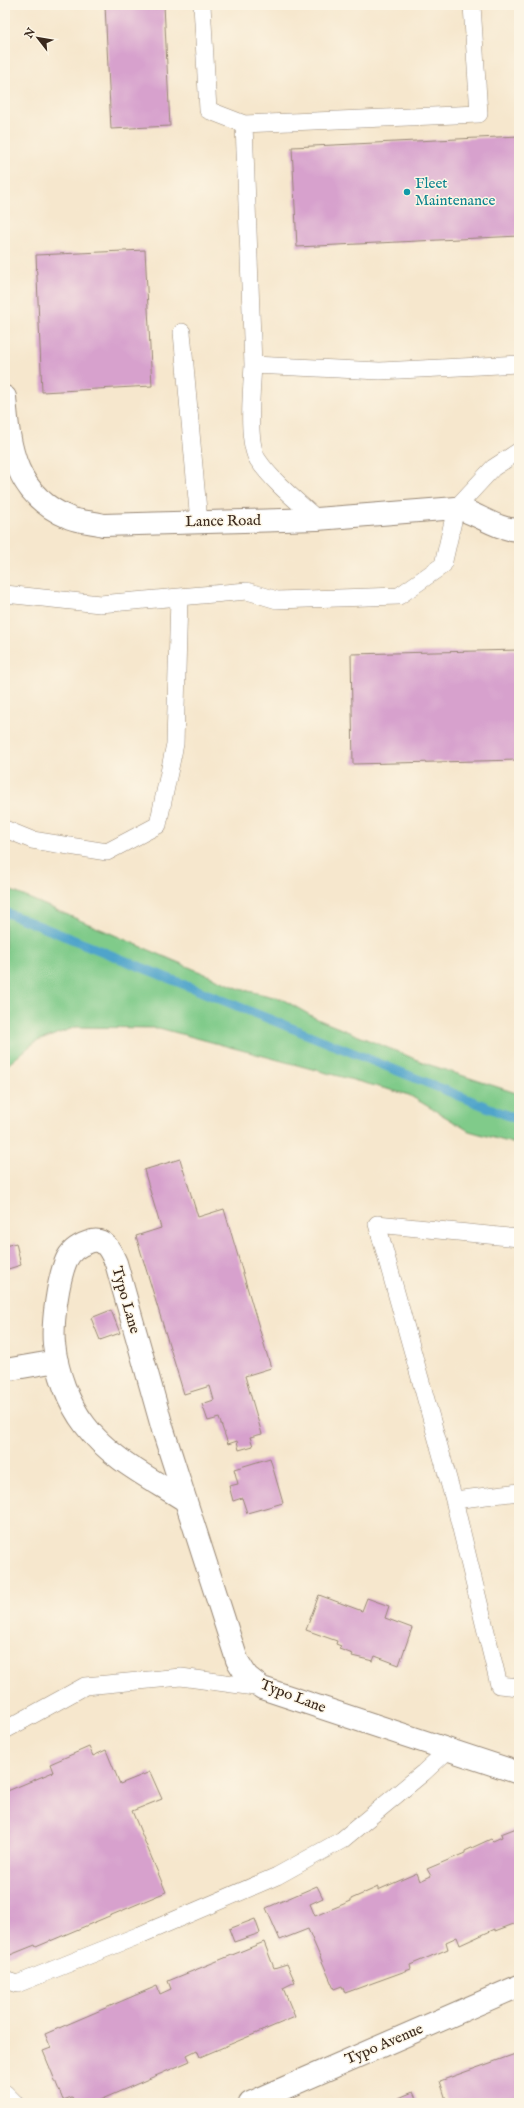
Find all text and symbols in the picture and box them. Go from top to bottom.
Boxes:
north arrow [18,18,58,58]
text: N [21,25,39,42]
place label: Fleet Maintenance [415,174,495,210]
marker: Fleet Maintenance [402,187,412,197]
street label: Lance Road [185,511,262,531]
street label: Typo Lane [107,1264,145,1336]
street label: Typo Lane [257,1675,329,1717]
street label: Typo Avenue [342,2019,426,2069]

